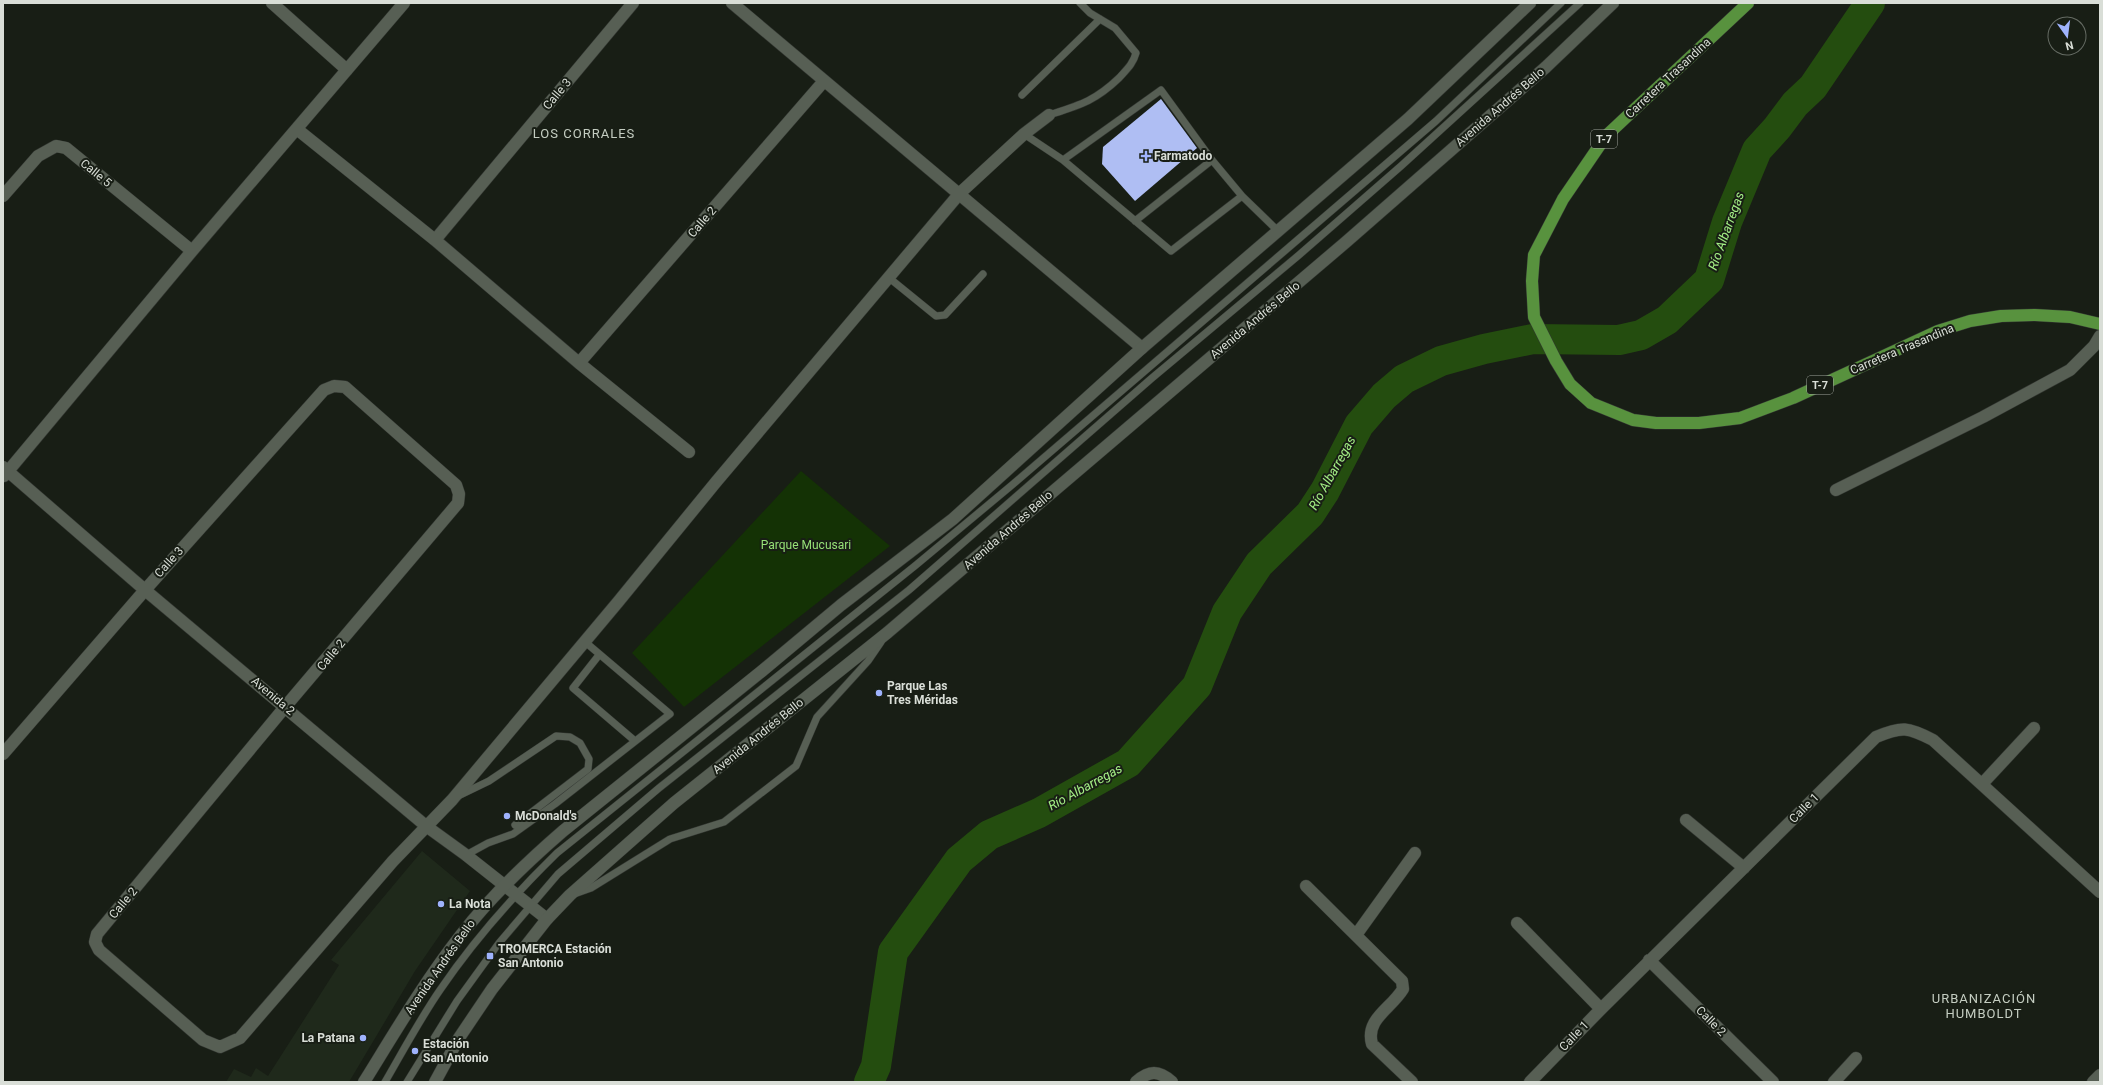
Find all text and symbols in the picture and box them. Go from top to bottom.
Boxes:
north arrow [2047,16,2087,56]
street label: Carretera Trasandina [1622,35,1714,121]
text: N [2064,38,2075,53]
street label: Avenida Andrés Bello [1453,65,1547,149]
street label: Calle 3 [540,76,574,112]
district label: LOS CORRALES [533,126,635,141]
road number: T-7 [1591,130,1617,148]
place label: Farmatodo [1154,149,1212,163]
marker: Farmatodo [1141,151,1151,161]
street label: Calle 5 [78,156,115,190]
water label: Río Albarregas [1705,189,1747,272]
street label: Calle 2 [685,204,719,240]
street label: Avenida Andrés Bello [1207,278,1303,362]
street label: Carretera Trasandina [1848,321,1956,377]
road number: T-7 [1807,376,1833,394]
water label: Río Albarregas [1306,433,1359,513]
street label: Avenida Andrés Bello [961,488,1055,572]
park label: Parque Mucusari [761,538,851,552]
street label: Calle 3 [152,544,186,580]
street label: Calle 2 [314,636,348,673]
street label: Avenida 2 [249,674,298,718]
place label: Parque Las Tres Méridas [887,679,958,707]
marker: Parque Las Tres Méridas [874,688,884,698]
street label: Avenida Andrés Bello [710,695,806,777]
water label: Río Albarregas [1045,760,1125,813]
street label: Calle 1 [1786,790,1822,826]
place label: McDonald's [515,809,577,823]
marker: McDonald's [502,811,512,821]
street label: Calle 2 [106,884,140,921]
place label: La Nota [449,897,491,911]
marker: La Nota [436,899,446,909]
street label: Avenida Andrés Bello [402,917,478,1017]
place label: TROMERCA Estación San Antonio [498,942,612,970]
marker: TROMERCA Estación San Antonio [485,951,495,961]
district label: URBANIZACIÓN HUMBOLDT [1932,991,2036,1021]
street label: Calle 2 [1693,1003,1729,1039]
street label: Calle 1 [1556,1018,1592,1054]
place label: La Patana [301,1031,356,1045]
marker: La Patana [358,1033,368,1043]
place label: Estación San Antonio [423,1037,489,1065]
marker: Estación San Antonio [410,1046,420,1056]

